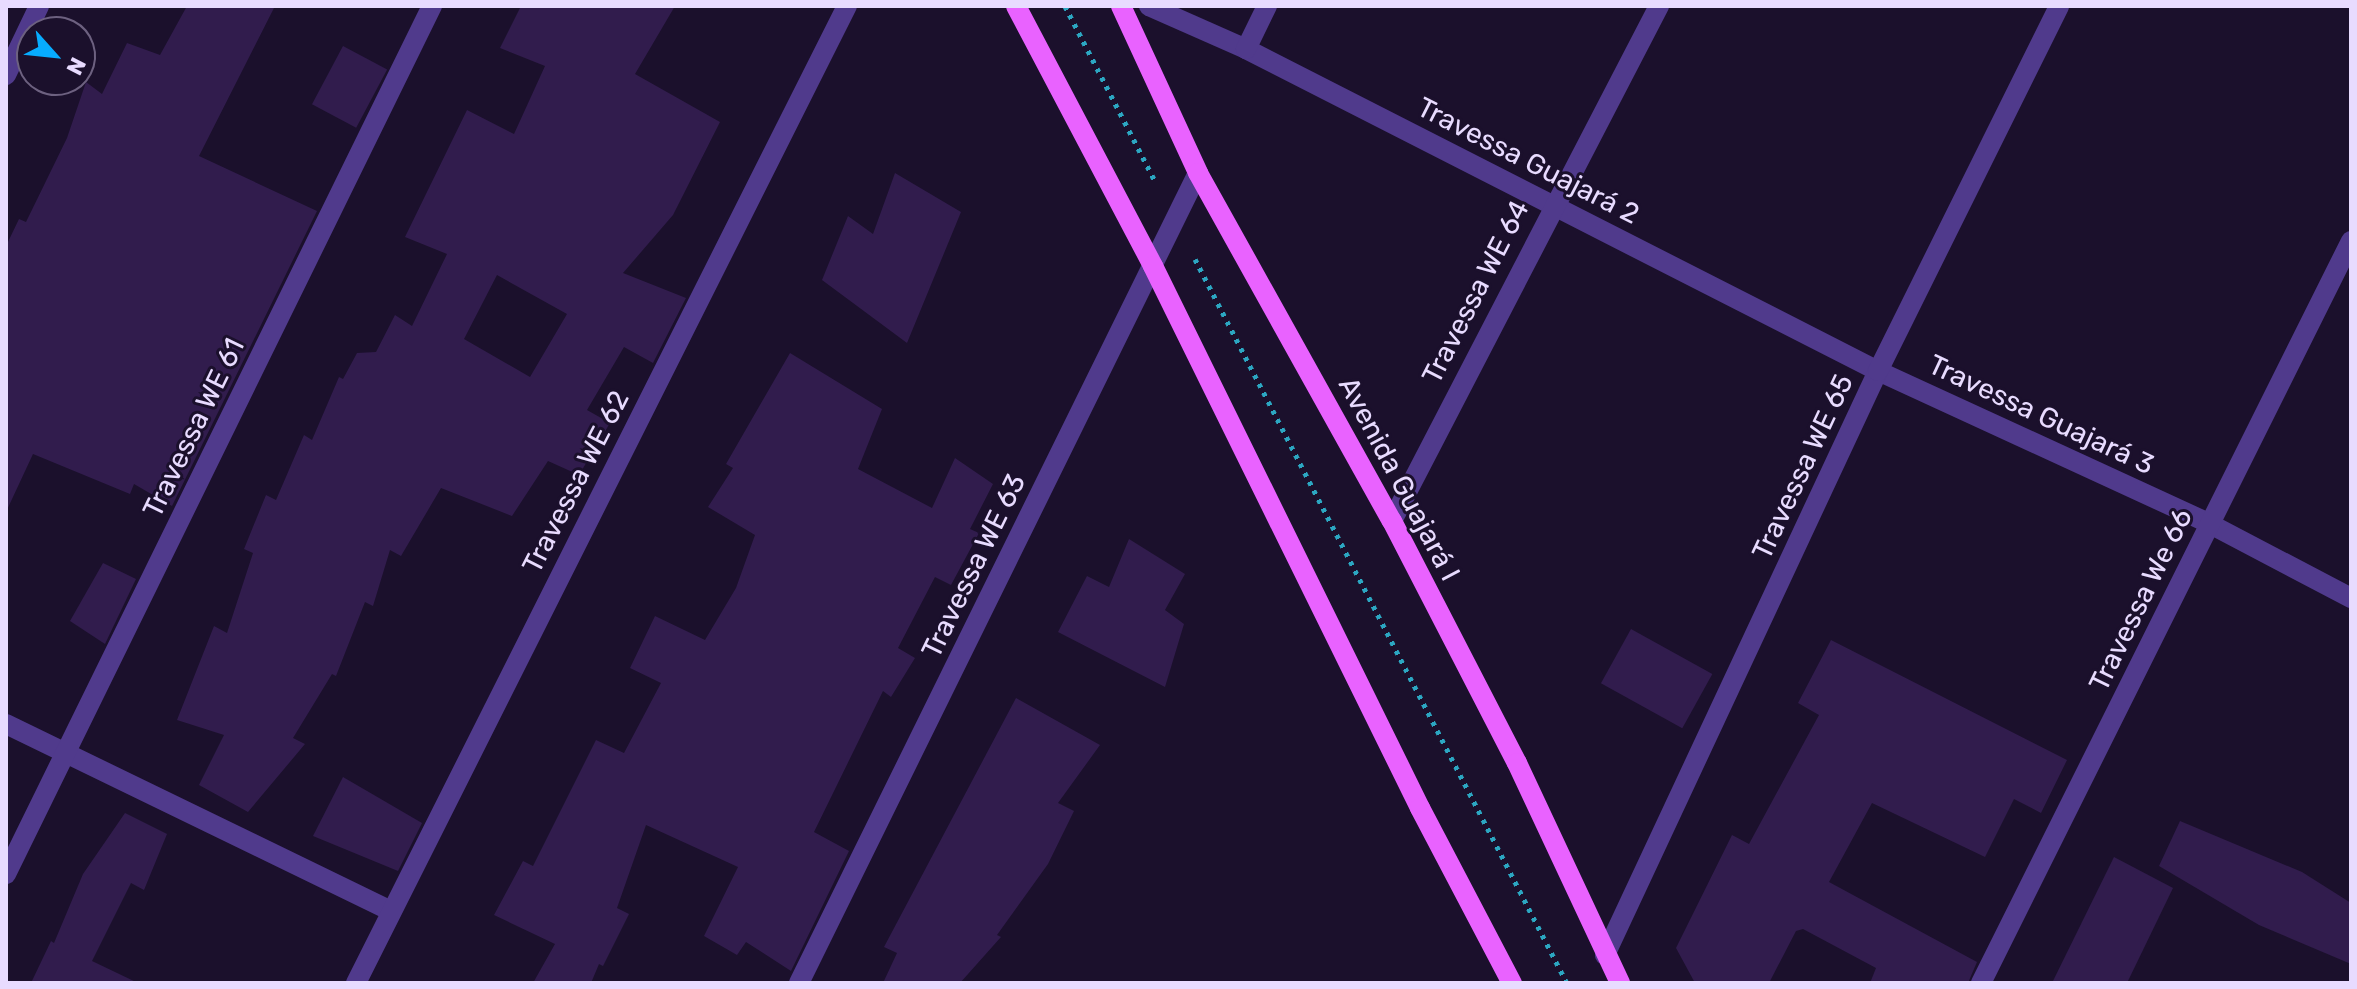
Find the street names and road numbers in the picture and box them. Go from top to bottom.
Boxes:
street label: Travessa Guajará 2 [1411,91,1645,231]
street label: Travessa WE 64 [1415,195,1537,389]
street label: Travessa WE 61 [136,333,252,523]
street label: Travessa Guajará 3 [1923,348,2159,482]
street label: Travessa WE 65 [1745,369,1861,565]
street label: Avenida Guajará I [1331,371,1467,587]
street label: Travessa WE 62 [515,385,637,579]
street label: Travessa WE 63 [915,468,1033,664]
street label: Travessa We 66 [2082,503,2200,697]

